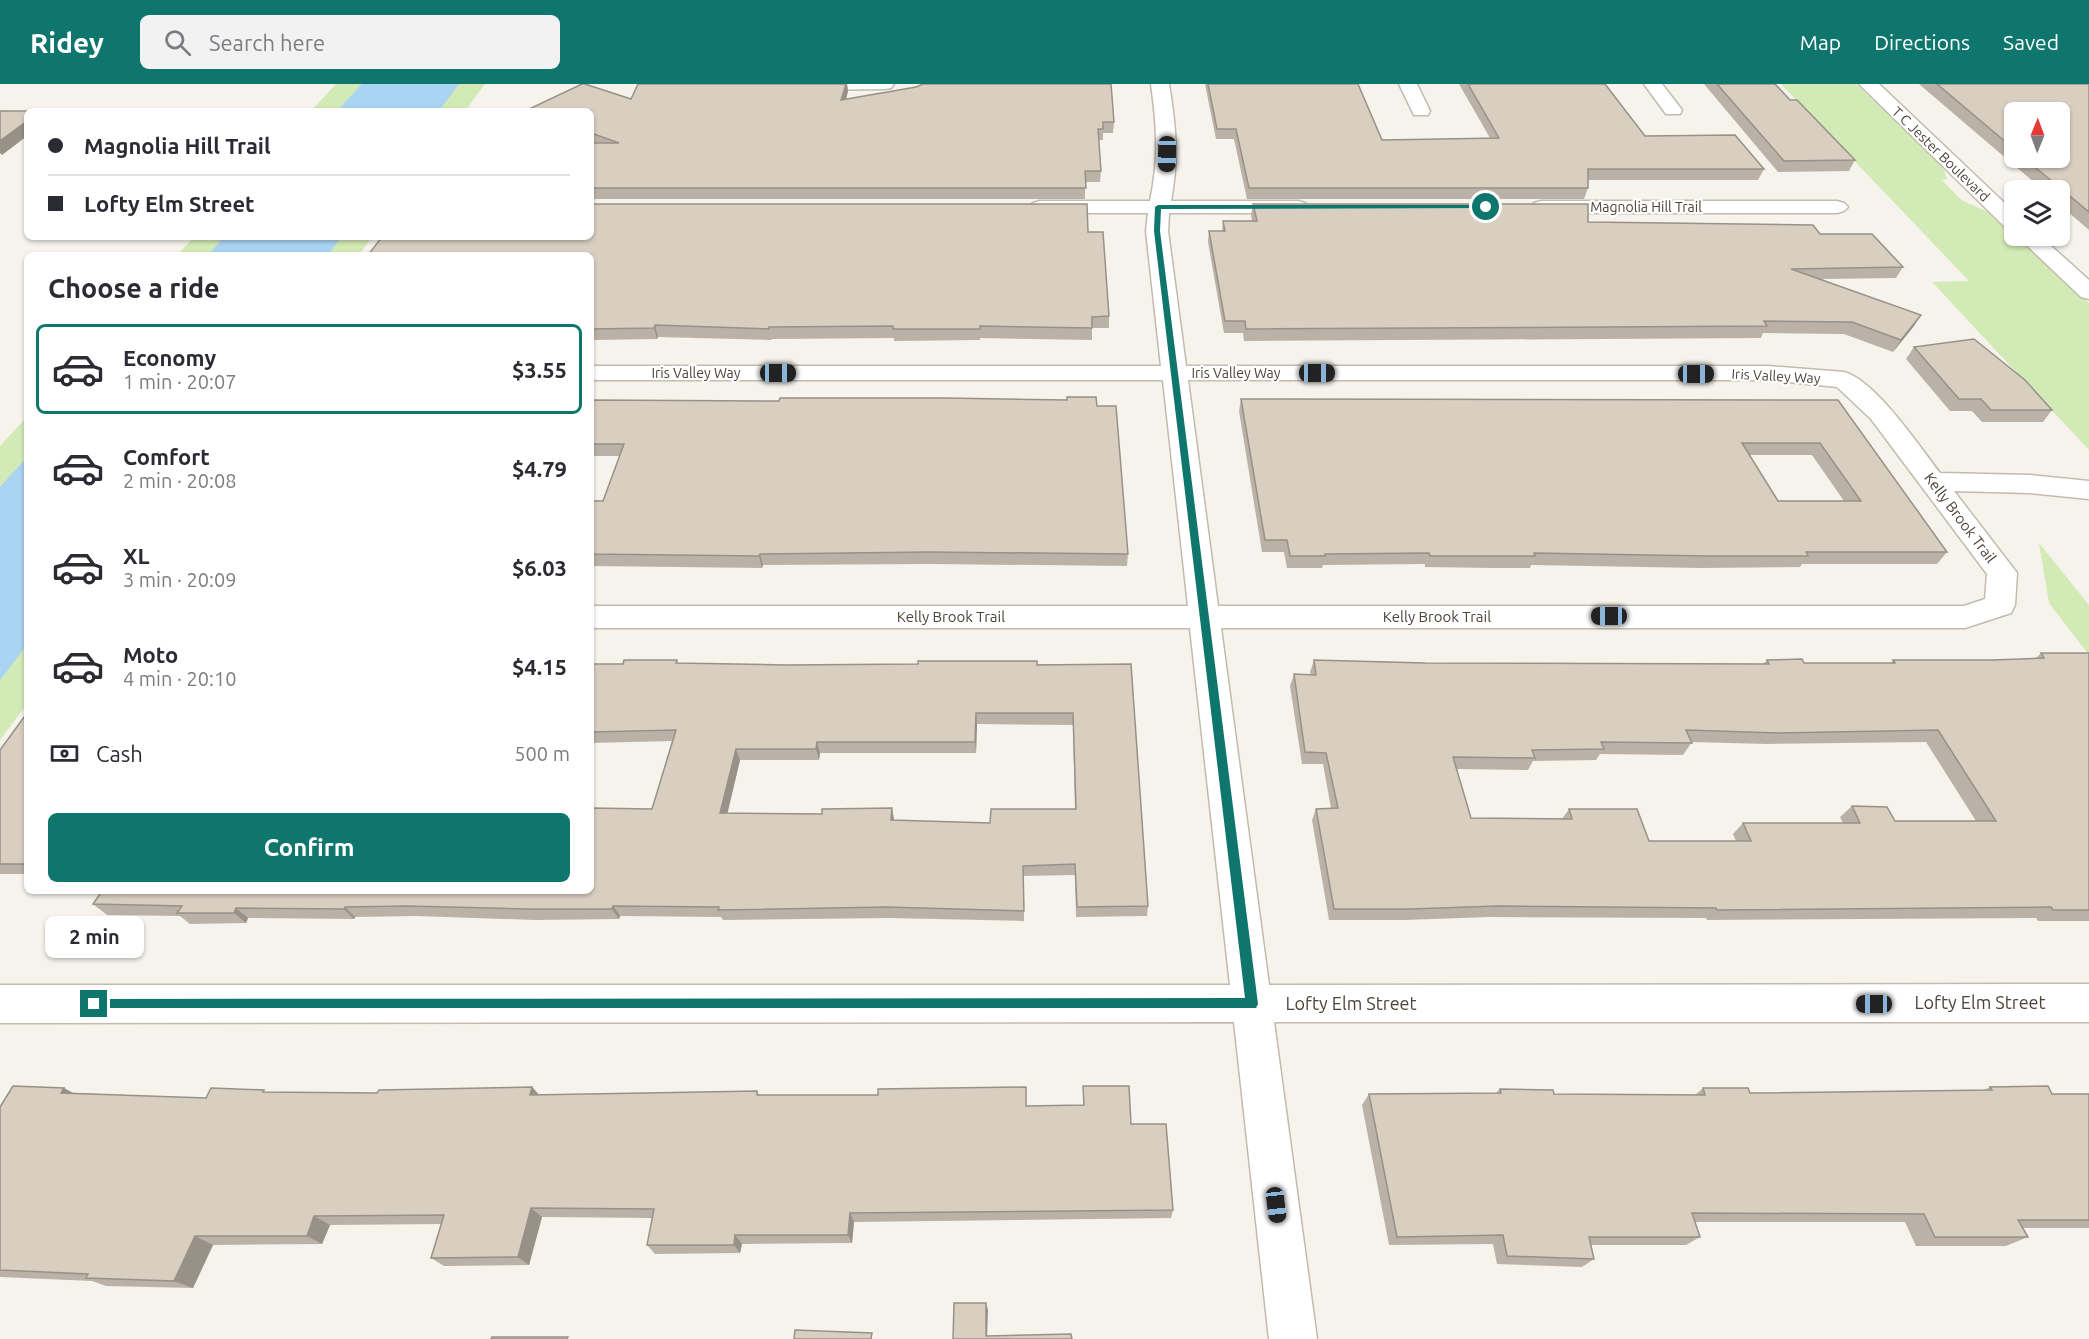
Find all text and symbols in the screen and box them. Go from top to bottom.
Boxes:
search box [140,15,560,69]
icon: search [161,26,194,59]
text: Ridey [30,27,104,58]
text: Search here [209,30,325,55]
text: Map [1800,30,1841,54]
text: Directions [1874,30,1970,54]
text: Saved [2003,30,2059,54]
north arrow [2004,102,2070,168]
map controls [2004,102,2070,246]
street label: T C Jester Boulevard [1889,103,1993,205]
text: Magnolia Hill Trail [84,133,271,158]
car [1158,136,1176,172]
button: layers [2004,180,2070,246]
text: Lofty Elm Street [84,191,255,216]
route start [1472,193,1499,220]
street label: Magnolia Hill Trail [1590,199,1702,215]
text: Choose a ride [48,273,220,303]
icon: car [51,342,105,396]
text: Economy [123,345,216,370]
text: $3.55 [512,357,567,382]
car [760,364,796,382]
car [1299,364,1335,382]
street label: Iris Valley Way [651,365,741,381]
street label: Iris Valley Way [1191,365,1281,381]
car [1678,365,1714,383]
street label: Iris Valley Way [1731,366,1821,386]
text: 1 min · 20:07 [123,370,237,393]
icon: car [51,441,105,495]
text: Comfort [123,444,210,469]
text: $4.79 [512,456,567,481]
text: 2 min · 20:08 [123,469,237,492]
street label: Kelly Brook Trail [1921,469,2000,566]
icon: car [51,540,105,594]
text: XL [123,543,150,568]
text: $6.03 [512,555,567,580]
text: 3 min · 20:09 [123,568,237,591]
car [1591,607,1627,625]
street label: Kelly Brook Trail [897,608,1005,625]
street label: Kelly Brook Trail [1383,608,1491,625]
icon: car [51,639,105,693]
text: Moto [123,642,178,667]
text: $4.15 [512,654,567,679]
text: 4 min · 20:10 [123,667,237,690]
icon: cash [48,737,81,770]
text: Cash [96,741,143,766]
text: 500 m [514,742,570,765]
button: Confirm [48,813,570,882]
callout: 2 min [44,917,144,959]
text: 2 min [69,925,120,948]
route end [80,990,107,1017]
street label: Lofty Elm Street [1914,992,2046,1012]
street label: Lofty Elm Street [1285,993,1417,1013]
car [1856,995,1892,1013]
car [1265,1186,1287,1224]

